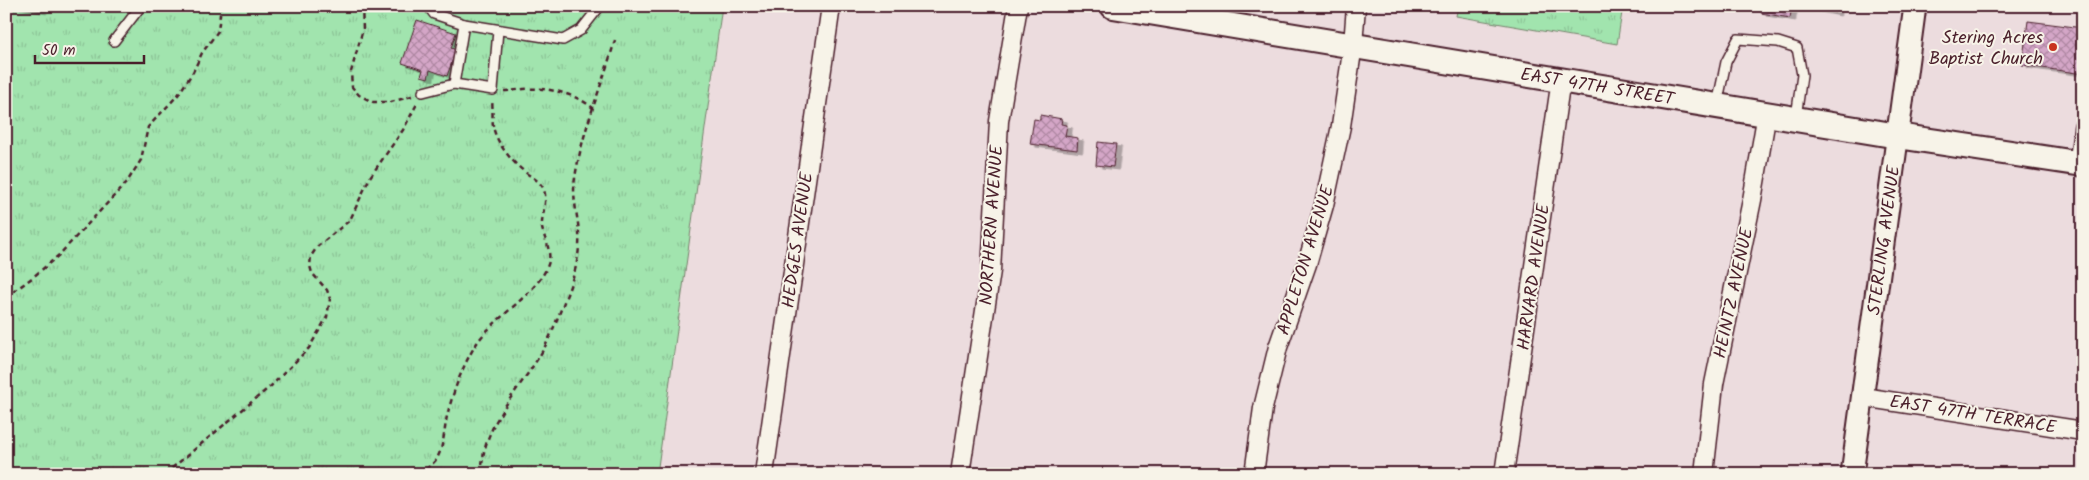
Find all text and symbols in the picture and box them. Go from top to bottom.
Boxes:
place label: Stering Acres Baptist Church [1929,24,2043,74]
scale bar [35,32,144,64]
text: 50 m [42,39,76,63]
marker: Stering Acres Baptist Church [2047,41,2059,53]
street label: EAST 47TH STREET [1518,61,1678,115]
street label: NORTHERN AVENUE [972,144,1013,306]
street label: STERLING AVENUE [1861,163,1909,317]
street label: HEDGES AVENUE [775,170,822,310]
street label: APPLETON AVENUE [1270,181,1343,339]
street label: HARVARD AVENUE [1510,201,1559,352]
street label: HEINTZ AVENUE [1706,225,1763,361]
street label: EAST 47TH TERRACE [1887,388,2059,443]

